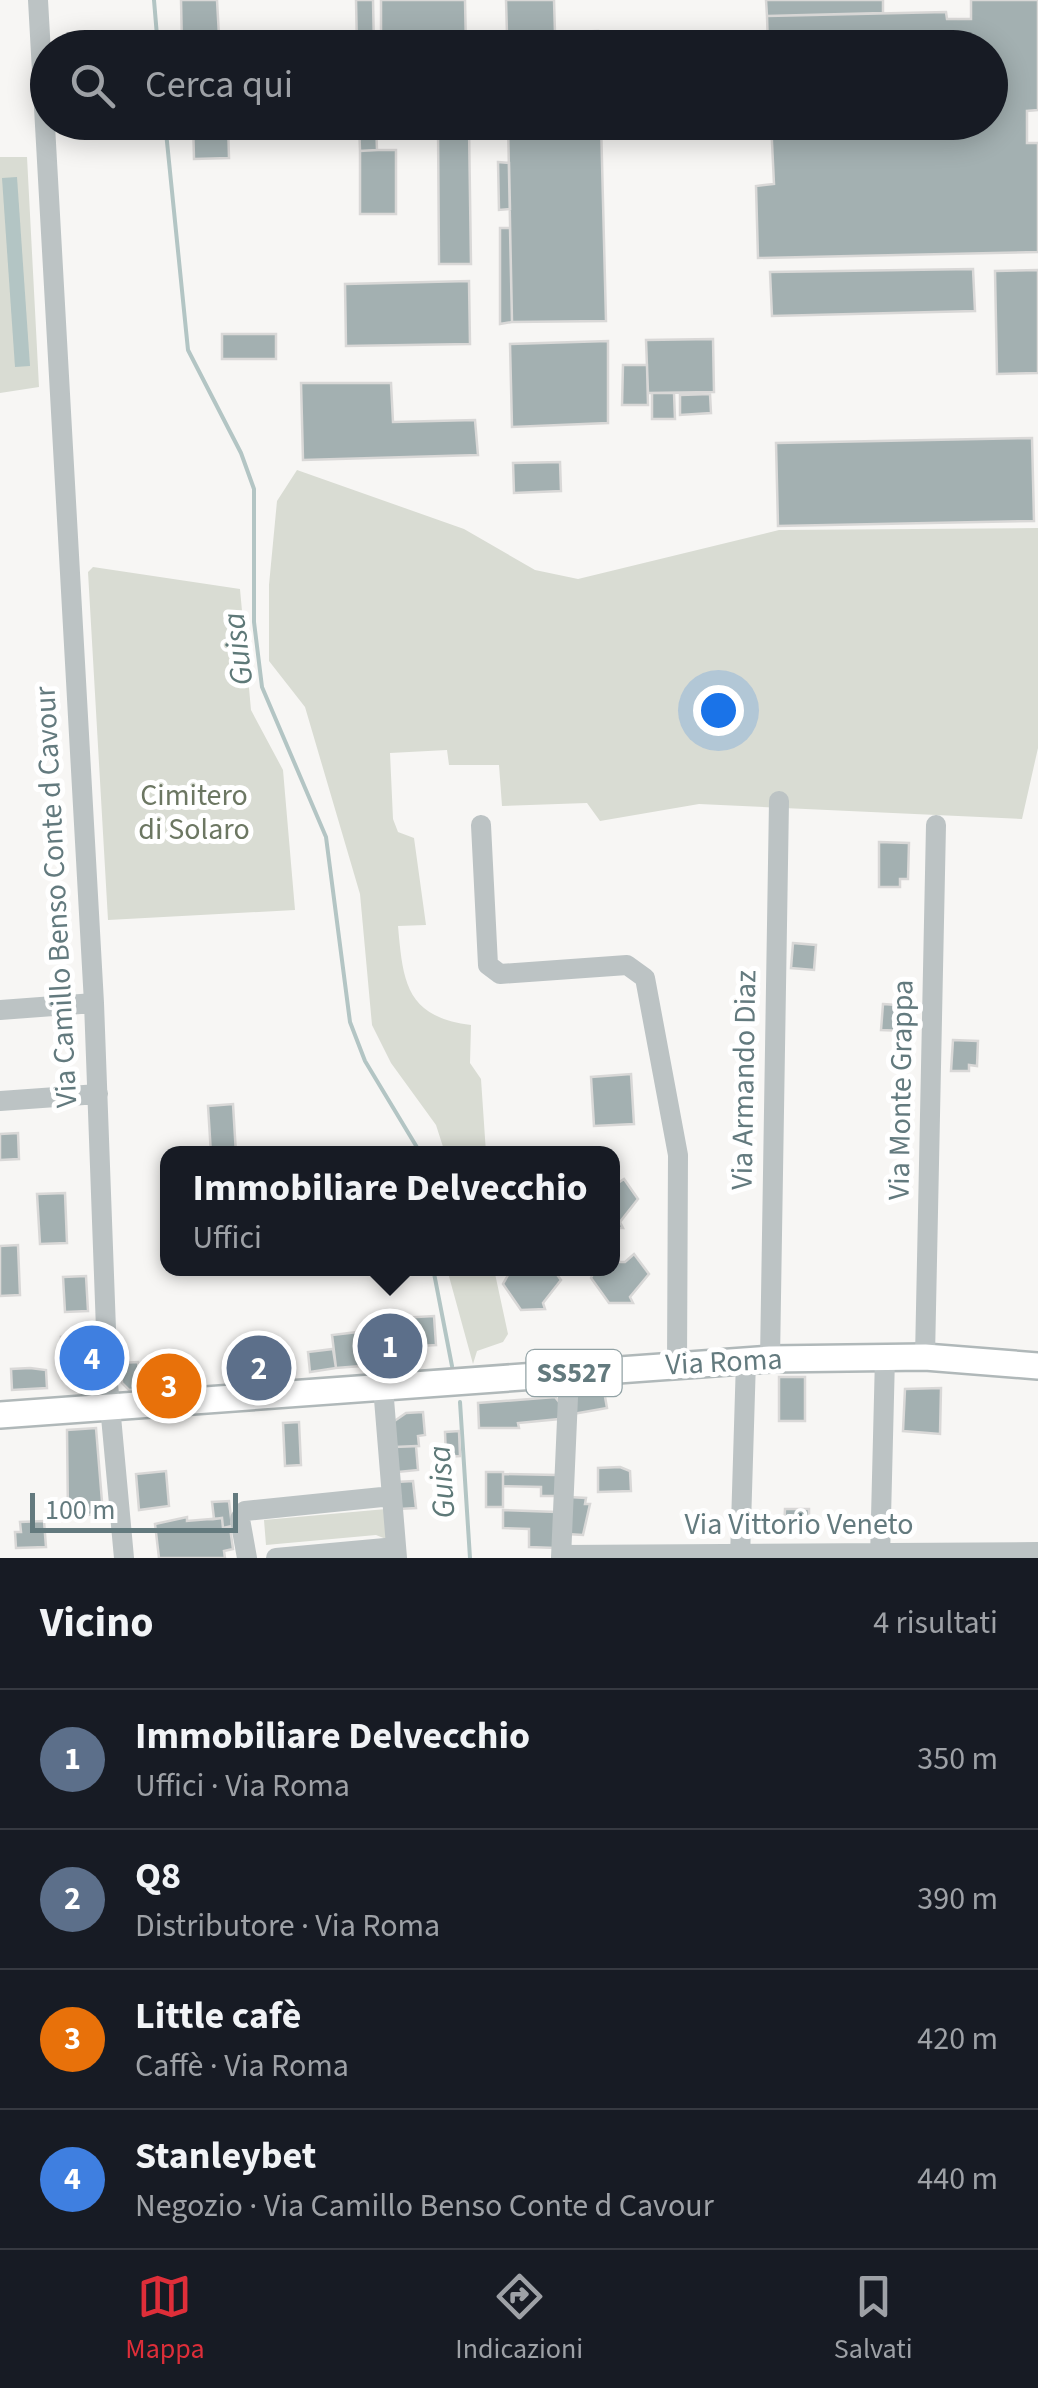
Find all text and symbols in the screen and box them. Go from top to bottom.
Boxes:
search box [30,30,1008,140]
icon: search [65,58,120,113]
text: Cerca qui [145,58,293,112]
water label: Guisa [211,610,265,688]
street label: Via Camillo Benso Conte d Cavour [23,685,89,1109]
your location [693,685,744,736]
park label: Cimitero di Solaro [138,774,250,851]
street label: Via Armando Diaz [721,970,767,1190]
street label: Via Monte Grappa [878,979,924,1201]
popup [160,1146,620,1276]
text: Immobiliare Delvecchio [192,1161,588,1215]
text: Uffici [192,1215,262,1261]
pin: 1 [358,1308,422,1384]
pin: 4 [59,1320,124,1396]
pin: 2 [226,1330,292,1406]
street label: Via Roma [664,1337,784,1387]
pin: 3 [136,1348,202,1424]
road number: SS527 [526,1350,622,1396]
water label: Guisa [417,1444,467,1520]
scale bar [30,1488,238,1532]
text: 100 m [45,1490,116,1530]
street label: Via Vittorio Veneto [684,1503,914,1546]
text: Vicino [40,1593,154,1653]
text: 4 risultati [873,1600,998,1646]
text: Immobiliare Delvecchio [135,1709,530,1763]
text: 1 [64,1736,81,1782]
text: 350 m [917,1736,998,1782]
text: Uffici · Via Roma [135,1763,350,1809]
text: Q8 [135,1849,181,1903]
text: 2 [64,1876,81,1922]
text: 390 m [917,1876,998,1922]
text: Distributore · Via Roma [135,1903,440,1949]
text: Little cafè [135,1989,301,2043]
text: 3 [64,2016,81,2062]
text: 420 m [917,2016,998,2062]
text: Caffè · Via Roma [135,2043,349,2089]
text: Stanleybet [135,2129,316,2183]
text: 4 [64,2156,81,2202]
text: 440 m [917,2156,998,2202]
text: Negozio · Via Camillo Benso Conte d Cavour [135,2183,714,2229]
tab: Mappa [125,2269,205,2369]
tab: Indicazioni [455,2269,583,2369]
tab: Salvati [834,2269,913,2369]

